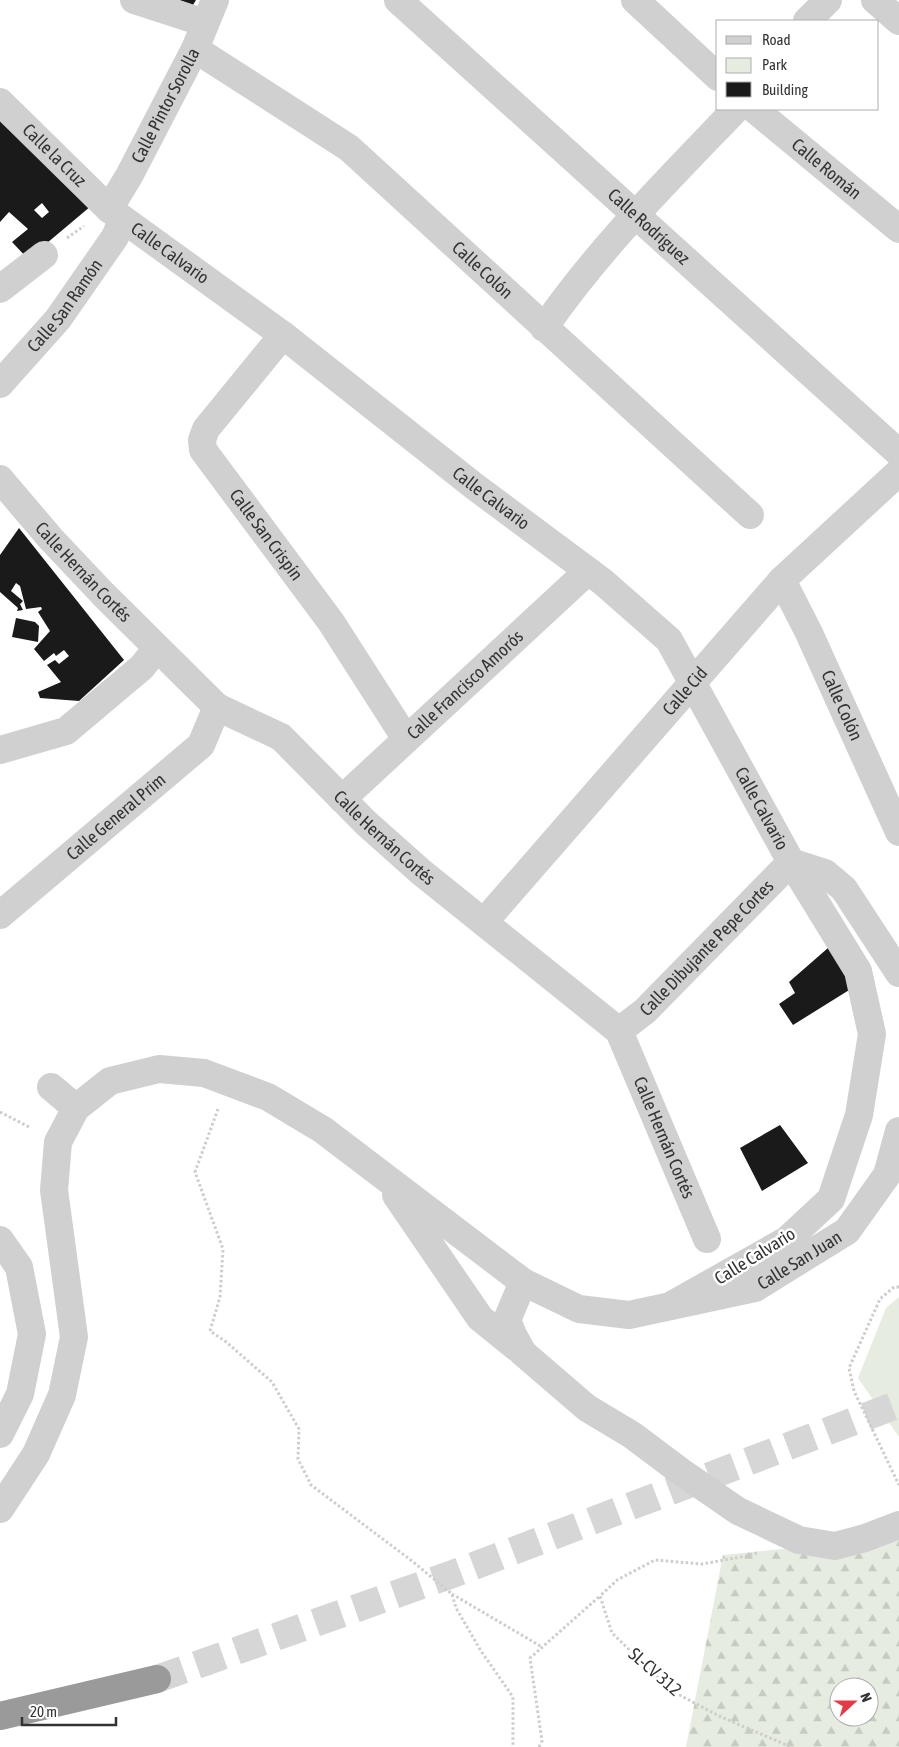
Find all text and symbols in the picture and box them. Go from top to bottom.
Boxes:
legend [716,20,879,110]
text: Road [762,31,791,48]
street label: Calle Pintor Sorolla [127,44,204,166]
text: Park [762,56,787,73]
text: Building [762,81,808,98]
street label: Calle la Cruz [18,119,91,191]
street label: Calle Román [788,134,866,203]
street label: Calle Rodríguez [604,184,695,269]
street label: Calle Calvario [127,218,213,288]
street label: Calle Colón [448,237,518,303]
street label: Calle San Ramón [23,255,106,356]
street label: Calle Calvario [448,462,534,534]
street label: Calle San Crispín [226,485,307,585]
street label: Calle Hernán Cortés [31,518,136,626]
street label: Calle Francisco Amorós [402,626,527,743]
street label: Calle Cid [658,662,711,719]
street label: Calle Colón [817,667,867,744]
street label: Calle Calvario [731,763,793,853]
street label: Calle General Prim [62,769,169,864]
street label: Calle Hernán Cortés [330,786,439,889]
street label: Calle Dibujante Pepe Cortes [635,875,778,1020]
street label: Calle Hernán Cortés [630,1074,700,1201]
street label: Calle Calvario [711,1223,799,1289]
street label: Calle San Juan [753,1226,845,1294]
street label: SL-CV 312 [625,1643,686,1700]
north arrow [829,1677,879,1727]
text: N [857,1691,875,1704]
scale bar [22,1694,116,1726]
text: 20 m [30,1703,57,1720]

